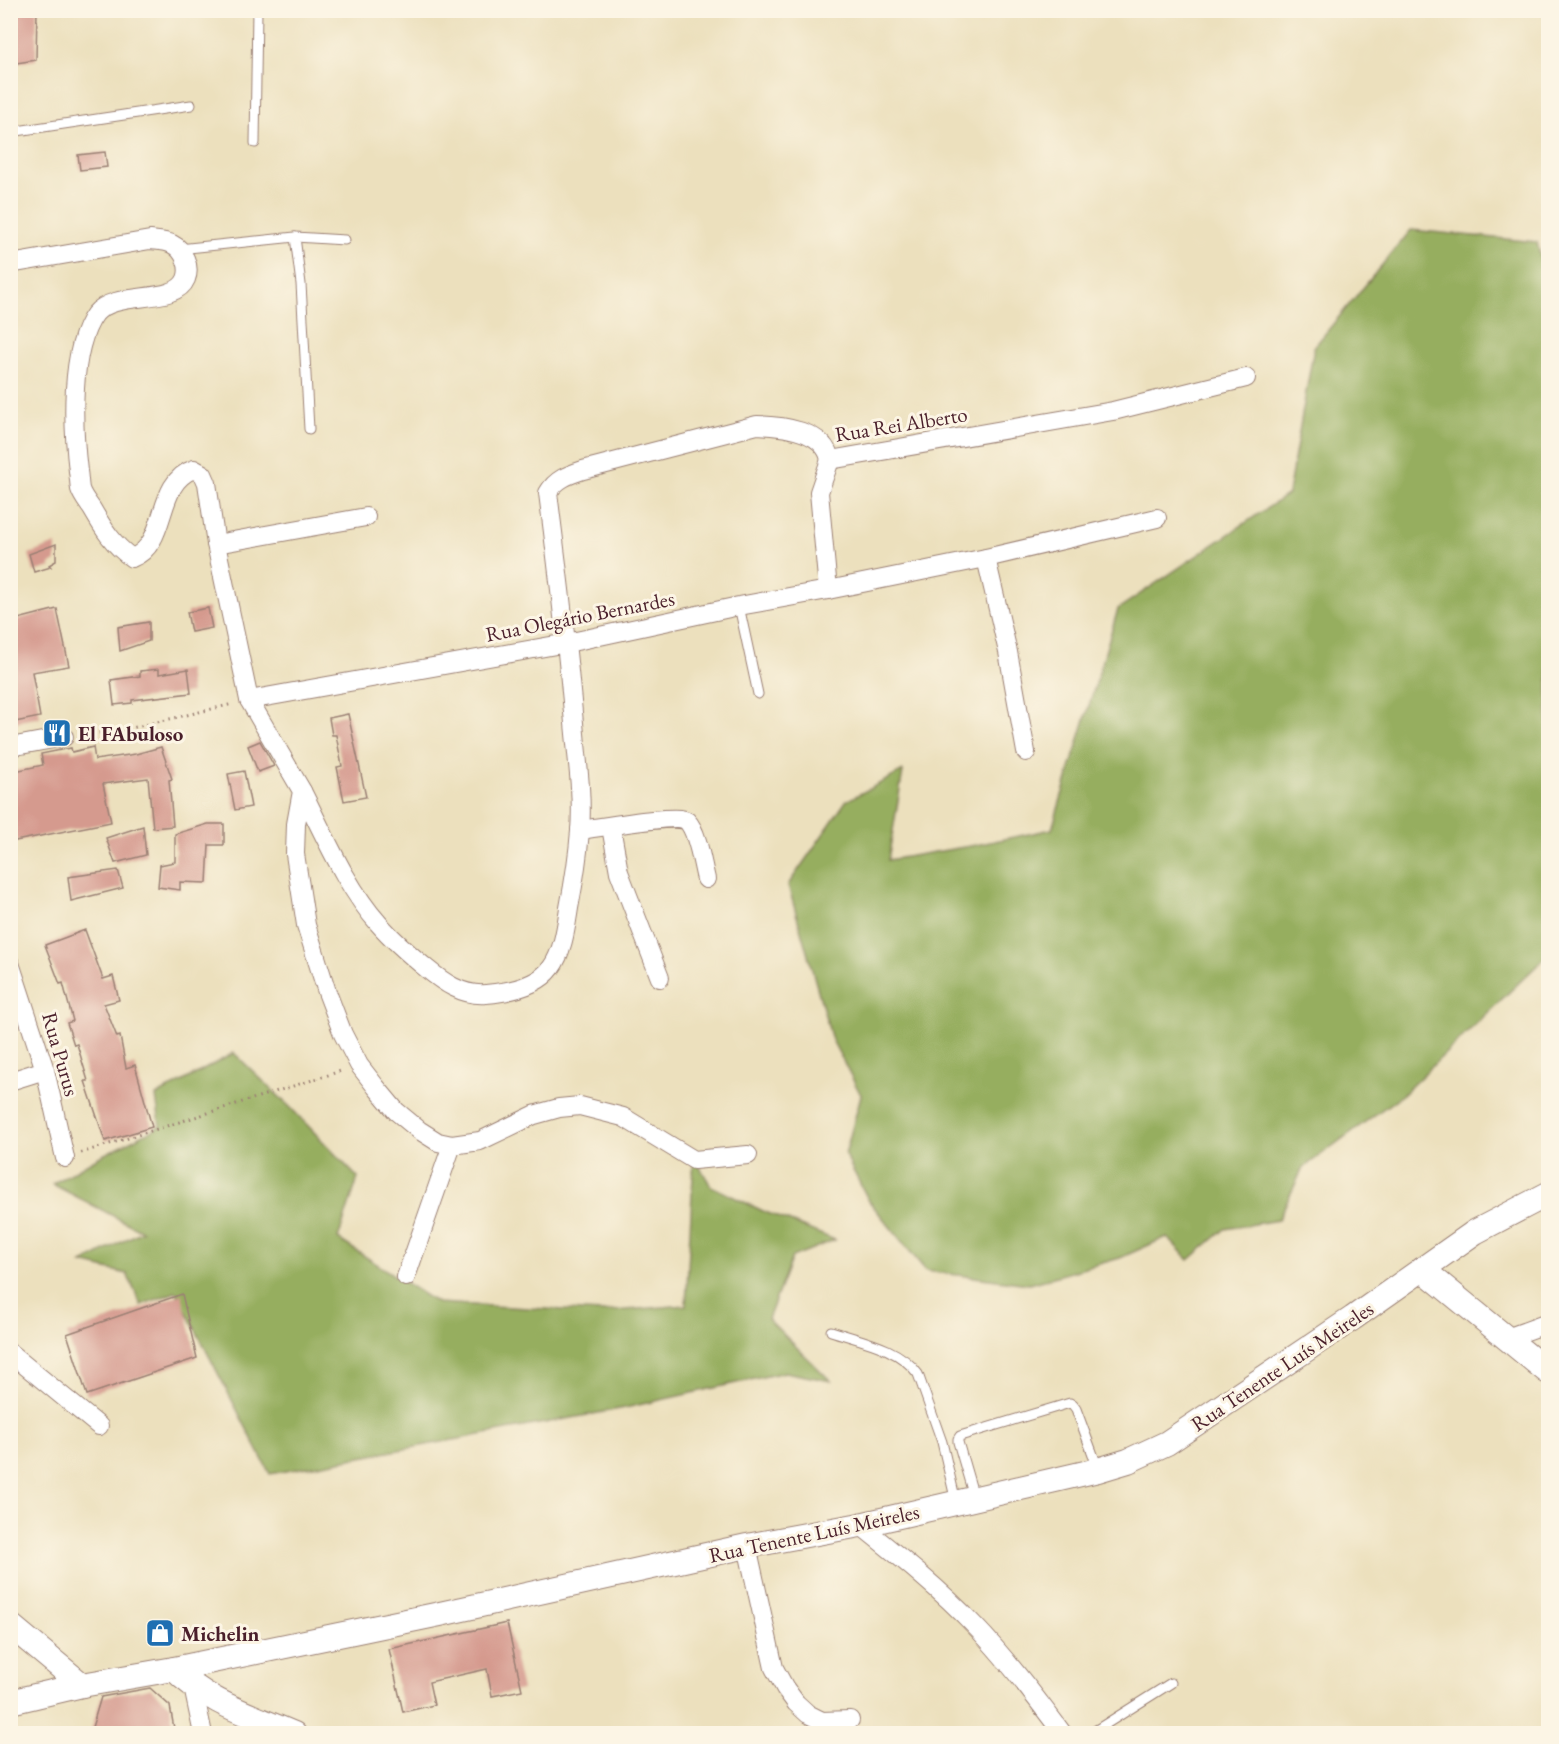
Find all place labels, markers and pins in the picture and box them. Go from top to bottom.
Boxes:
restaurant icon: El FAbuloso [41,717,73,749]
place label: El FAbuloso [78,720,184,747]
shop icon: Michelin [144,1617,176,1649]
place label: Michelin [181,1620,260,1647]

